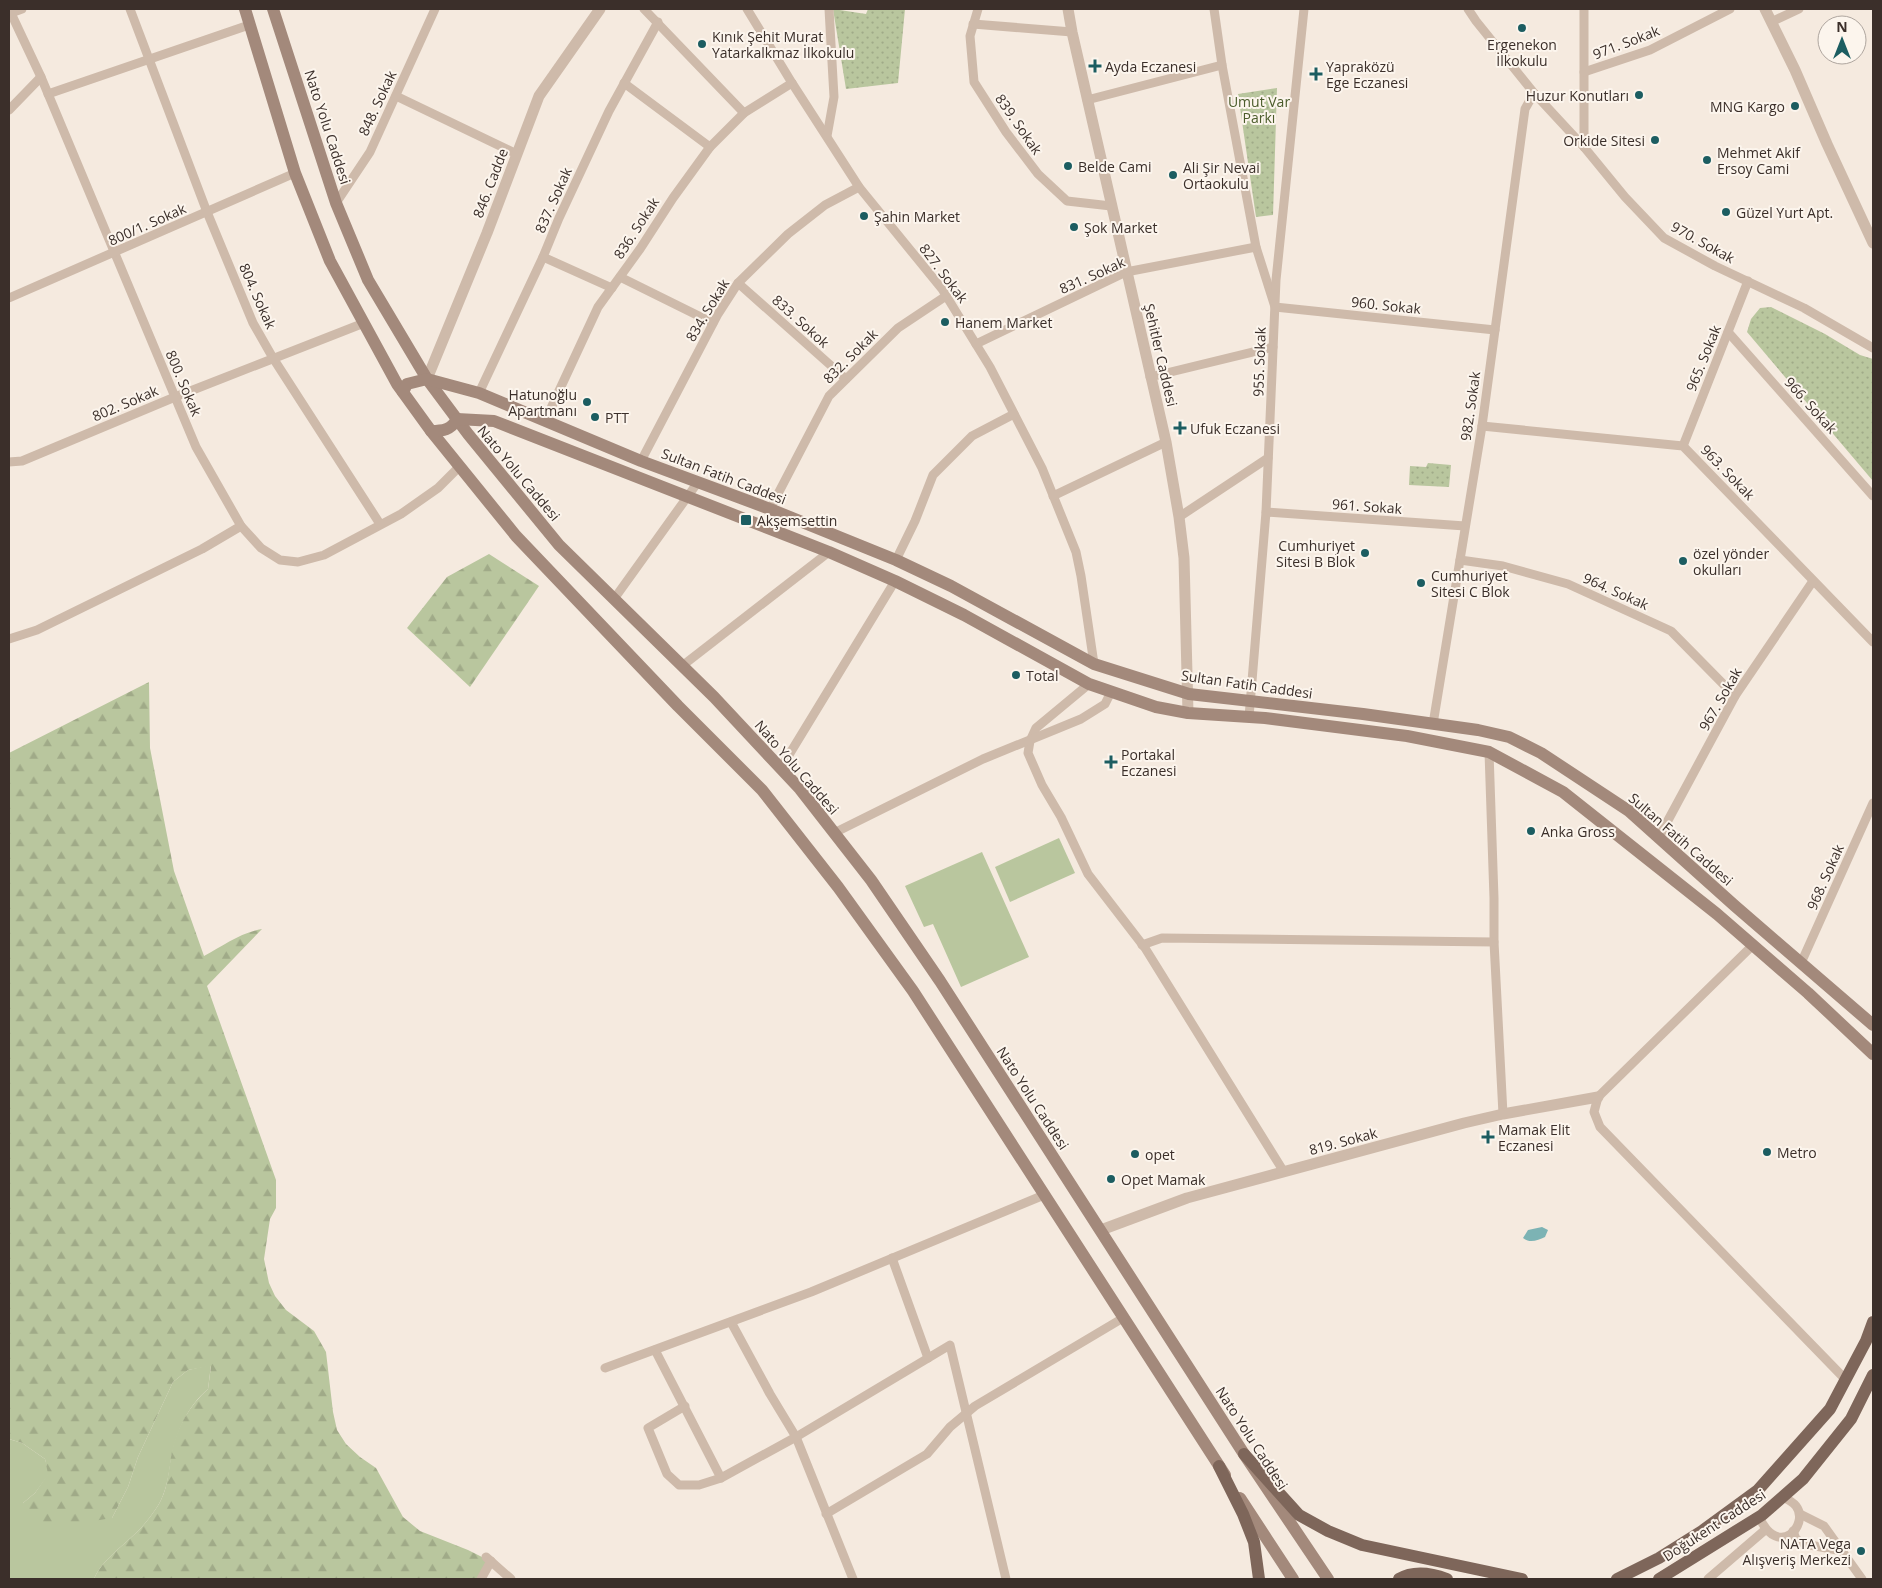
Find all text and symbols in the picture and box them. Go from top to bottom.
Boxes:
north arrow [1817,15,1867,65]
text: N [1836,17,1848,36]
street label: 971. Sokak [1590,20,1663,63]
marker: Ergenekon İlkokulu [1516,22,1528,34]
place label: Kınık Şehit Murat Yatarkalkmaz İlkokulu [712,27,854,62]
place label: Ergenekon İlkokulu [1487,35,1557,70]
marker: Kınık Şehit Murat Yatarkalkmaz İlkokulu [696,38,708,50]
place label: Ayda Eczanesi [1105,57,1196,76]
place label: Yapraközü Ege Eczanesi [1326,57,1408,92]
marker: Ayda Eczanesi [1089,60,1101,72]
street label: Nato Yolu Caddesi [301,67,355,187]
street label: 848. Sokak [354,67,401,139]
marker: Yapraközü Ege Eczanesi [1310,68,1322,80]
place label: Huzur Konutları [1526,86,1629,105]
marker: Huzur Konutları [1633,89,1645,101]
street label: 839. Sokak [991,90,1047,159]
park label: Umut Var Parkı [1228,92,1290,127]
place label: MNG Kargo [1710,97,1785,116]
marker: MNG Kargo [1789,100,1801,112]
place label: Orkide Sitesi [1563,131,1645,150]
marker: Orkide Sitesi [1649,134,1661,146]
place label: Mehmet Akif Ersoy Cami [1717,143,1801,178]
street label: 846. Cadde [468,145,512,220]
marker: Mehmet Akif Ersoy Cami [1701,154,1713,166]
place label: Belde Cami [1078,157,1152,176]
place label: Ali Şir Nevai Ortaokulu [1183,158,1260,193]
marker: Belde Cami [1062,160,1074,172]
street label: 837. Sokak [530,164,576,236]
marker: Ali Şir Nevai Ortaokulu [1167,169,1179,181]
street label: 836. Sokak [609,193,663,262]
street label: 800/1. Sokak [105,198,189,250]
place label: Güzel Yurt Apt. [1736,203,1833,222]
marker: Güzel Yurt Apt. [1720,206,1732,218]
place label: Şahin Market [874,207,960,226]
marker: Şahin Market [858,210,870,222]
street label: 970. Sokak [1668,217,1739,268]
place label: Şok Market [1084,218,1157,237]
marker: Şok Market [1068,221,1080,233]
street label: 827. Sokak [915,239,973,307]
street label: 831. Sokak [1056,252,1128,298]
street label: 804. Sokak [235,260,281,332]
street label: 834. Sokak [681,275,733,345]
street label: 833. Sokok [768,290,834,352]
street label: 960. Sokak [1350,292,1422,318]
street label: Şehitler Caddesi [1140,302,1182,408]
place label: Hanem Market [955,313,1052,332]
marker: Hanem Market [939,316,951,328]
street label: 965. Sokak [1681,321,1725,394]
street label: 832. Sokak [819,324,882,387]
street label: 955. Sokak [1248,326,1270,397]
street label: 800. Sokak [162,347,207,419]
street label: 982. Sokak [1456,369,1484,442]
street label: 966. Sokak [1781,373,1842,438]
street label: 802. Sokak [89,380,161,425]
place label: Hatunoğlu Apartmanı [508,385,577,420]
marker: Hatunoğlu Apartmanı [581,396,593,408]
place label: PTT [605,408,629,427]
marker: PTT [589,411,601,423]
place label: Ufuk Eczanesi [1190,419,1280,438]
street label: Nato Yolu Caddesi [473,421,565,525]
marker: Ufuk Eczanesi [1174,422,1186,434]
street label: 963. Sokak [1697,440,1760,504]
street label: Sultan Fatih Caddesi [659,443,789,509]
street label: 961. Sokak [1331,494,1403,518]
place label: Akşemsettin [757,511,837,530]
marker: Akşemsettin [739,513,753,527]
place label: Cumhuriyet Sitesi B Blok [1276,536,1356,571]
place label: özel yönder okulları [1693,544,1769,579]
marker: Cumhuriyet Sitesi B Blok [1359,547,1371,559]
marker: özel yönder okulları [1677,555,1689,567]
place label: Cumhuriyet Sitesi C Blok [1431,566,1510,601]
street label: 964. Sokak [1580,568,1652,614]
marker: Cumhuriyet Sitesi C Blok [1415,577,1427,589]
street label: 967. Sokak [1694,663,1746,734]
street label: Sultan Fatih Caddesi [1180,665,1314,703]
place label: Total [1026,666,1058,685]
marker: Total [1010,669,1022,681]
street label: Nato Yolu Caddesi [751,716,843,818]
place label: Portakal Eczanesi [1121,745,1176,780]
marker: Portakal Eczanesi [1105,756,1117,768]
street label: Sultan Fatih Caddesi [1625,788,1737,890]
place label: Anka Gross [1541,822,1615,841]
marker: Anka Gross [1525,825,1537,837]
street label: 968. Sokak [1802,841,1848,913]
street label: Nato Yolu Caddesi [993,1043,1073,1153]
place label: Mamak Elit Eczanesi [1498,1120,1570,1155]
street label: 819. Sokak [1307,1123,1380,1159]
marker: Mamak Elit Eczanesi [1482,1131,1494,1143]
place label: Metro [1777,1143,1817,1162]
place label: opet [1145,1145,1175,1164]
marker: Metro [1761,1146,1773,1158]
marker: opet [1129,1148,1141,1160]
place label: Opet Mamak [1121,1170,1206,1189]
marker: Opet Mamak [1105,1173,1117,1185]
street label: Nato Yolu Caddesi [1212,1383,1292,1493]
street label: Doğukent Caddesi [1659,1485,1769,1565]
place label: NATA Vega Alışveriş Merkezi [1743,1534,1851,1569]
marker: NATA Vega Alışveriş Merkezi [1855,1545,1867,1557]

